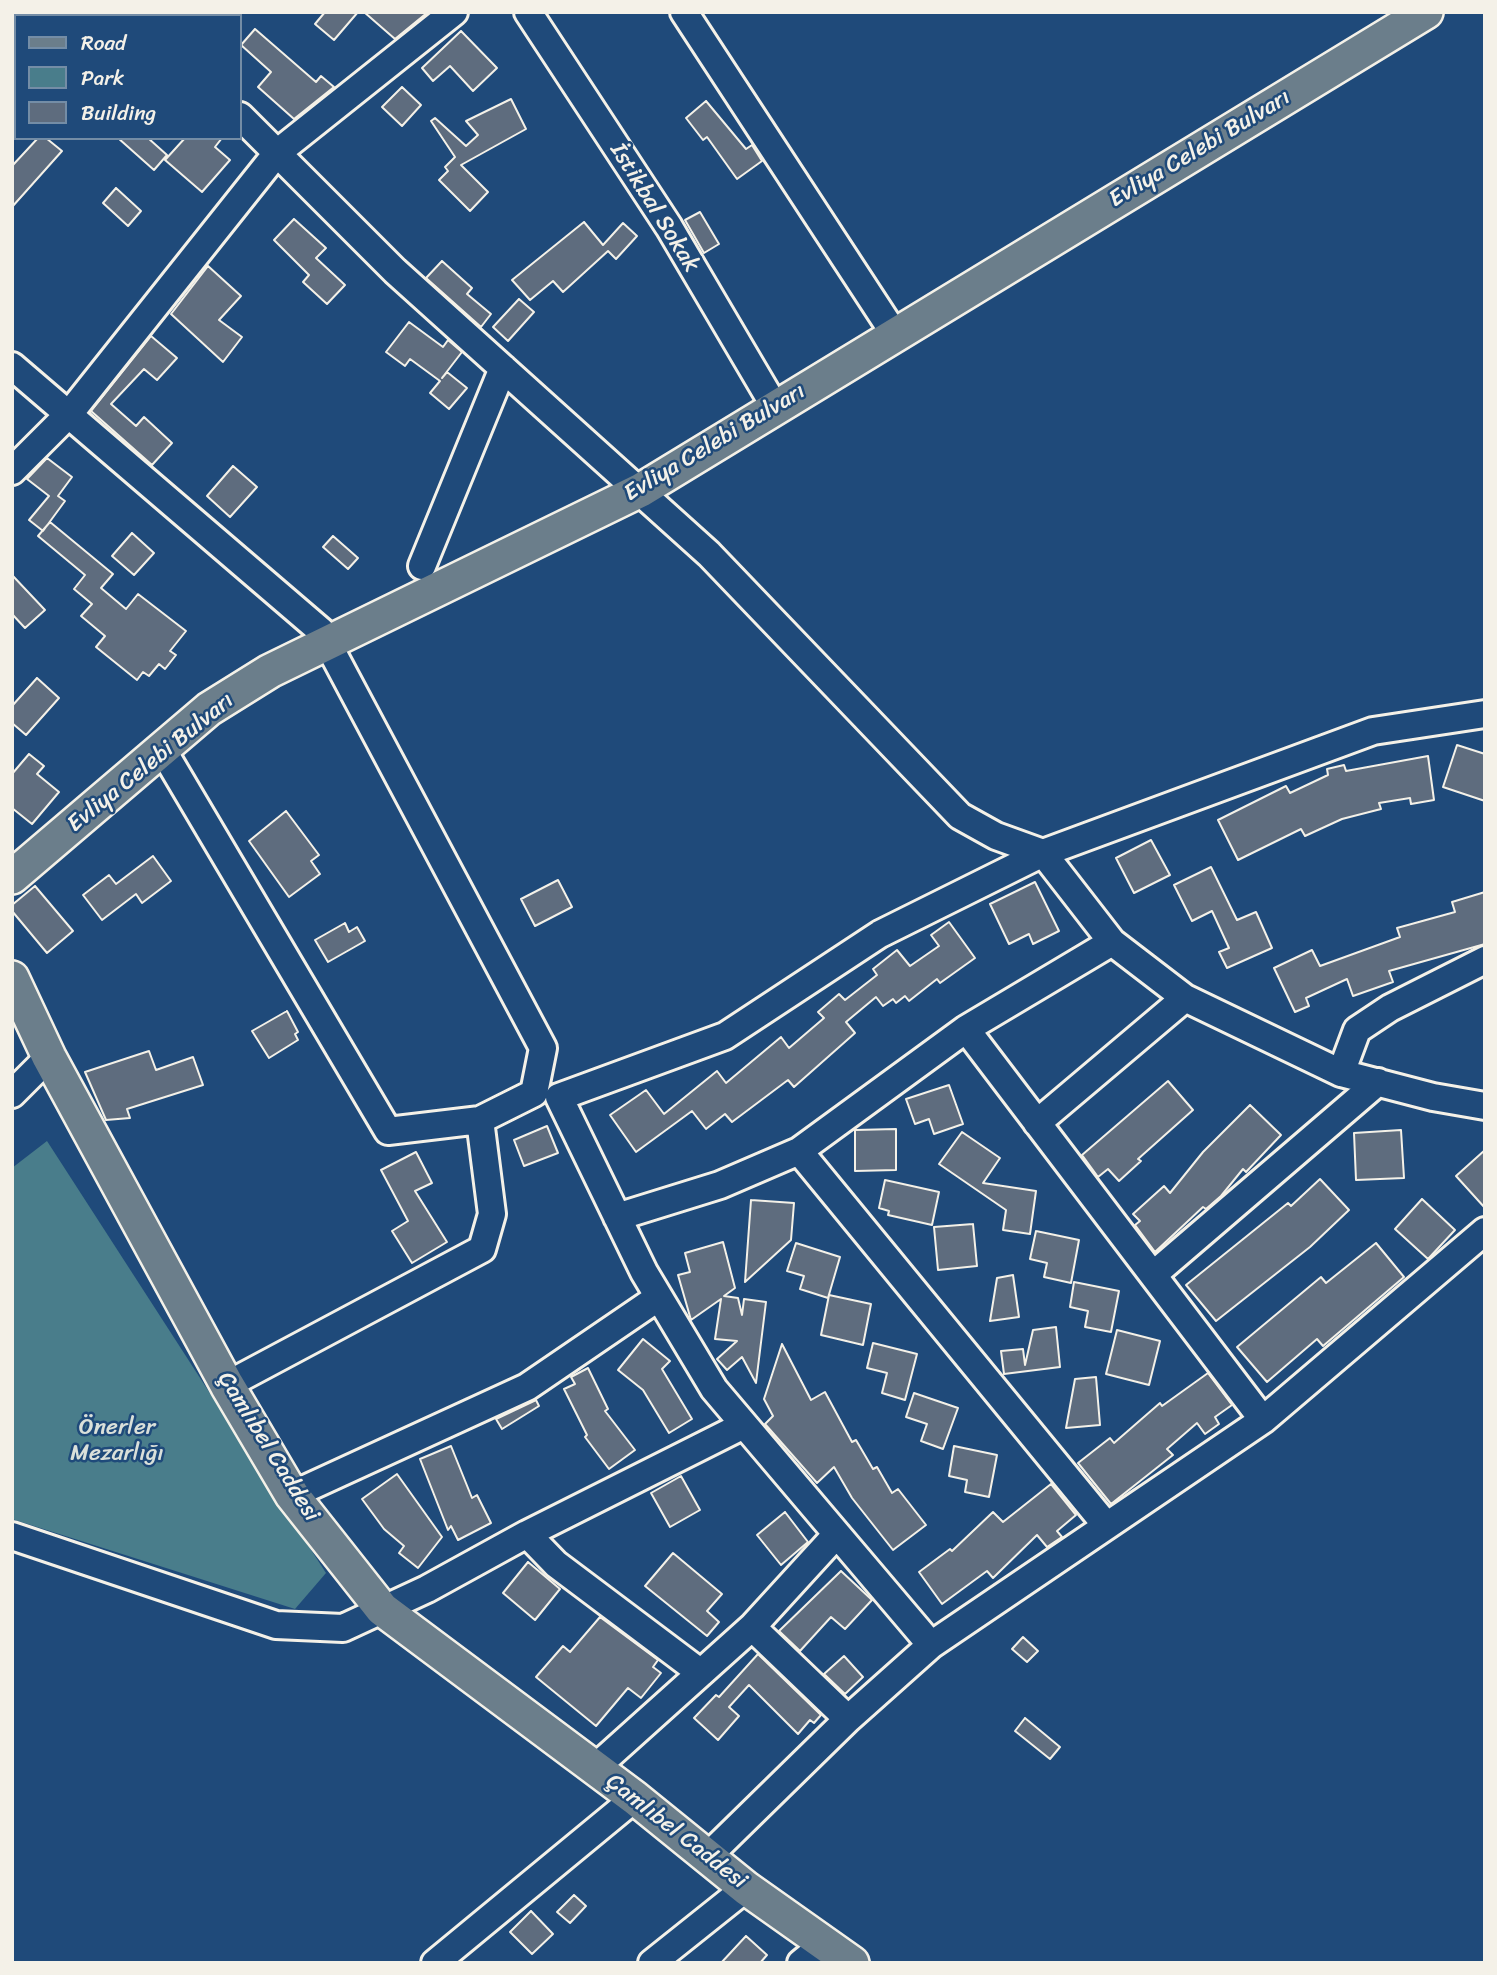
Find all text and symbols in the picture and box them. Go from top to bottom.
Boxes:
legend [14,14,242,140]
text: Road [81,24,126,62]
text: Park [81,59,124,97]
street label: Evliya Celebi Bulvarı [1105,84,1295,214]
text: Building [81,94,156,132]
street label: İstikbal Sokak [603,138,705,278]
street label: Evliya Celebi Bulvarı [620,378,810,508]
street label: Evliya Celebi Bulvarı [62,687,240,839]
street label: Çamlıbel Caddesi [211,1367,325,1527]
park label: Önerler Mezarlığı [70,1414,164,1468]
street label: Çamlıbel Caddesi [600,1768,752,1896]

